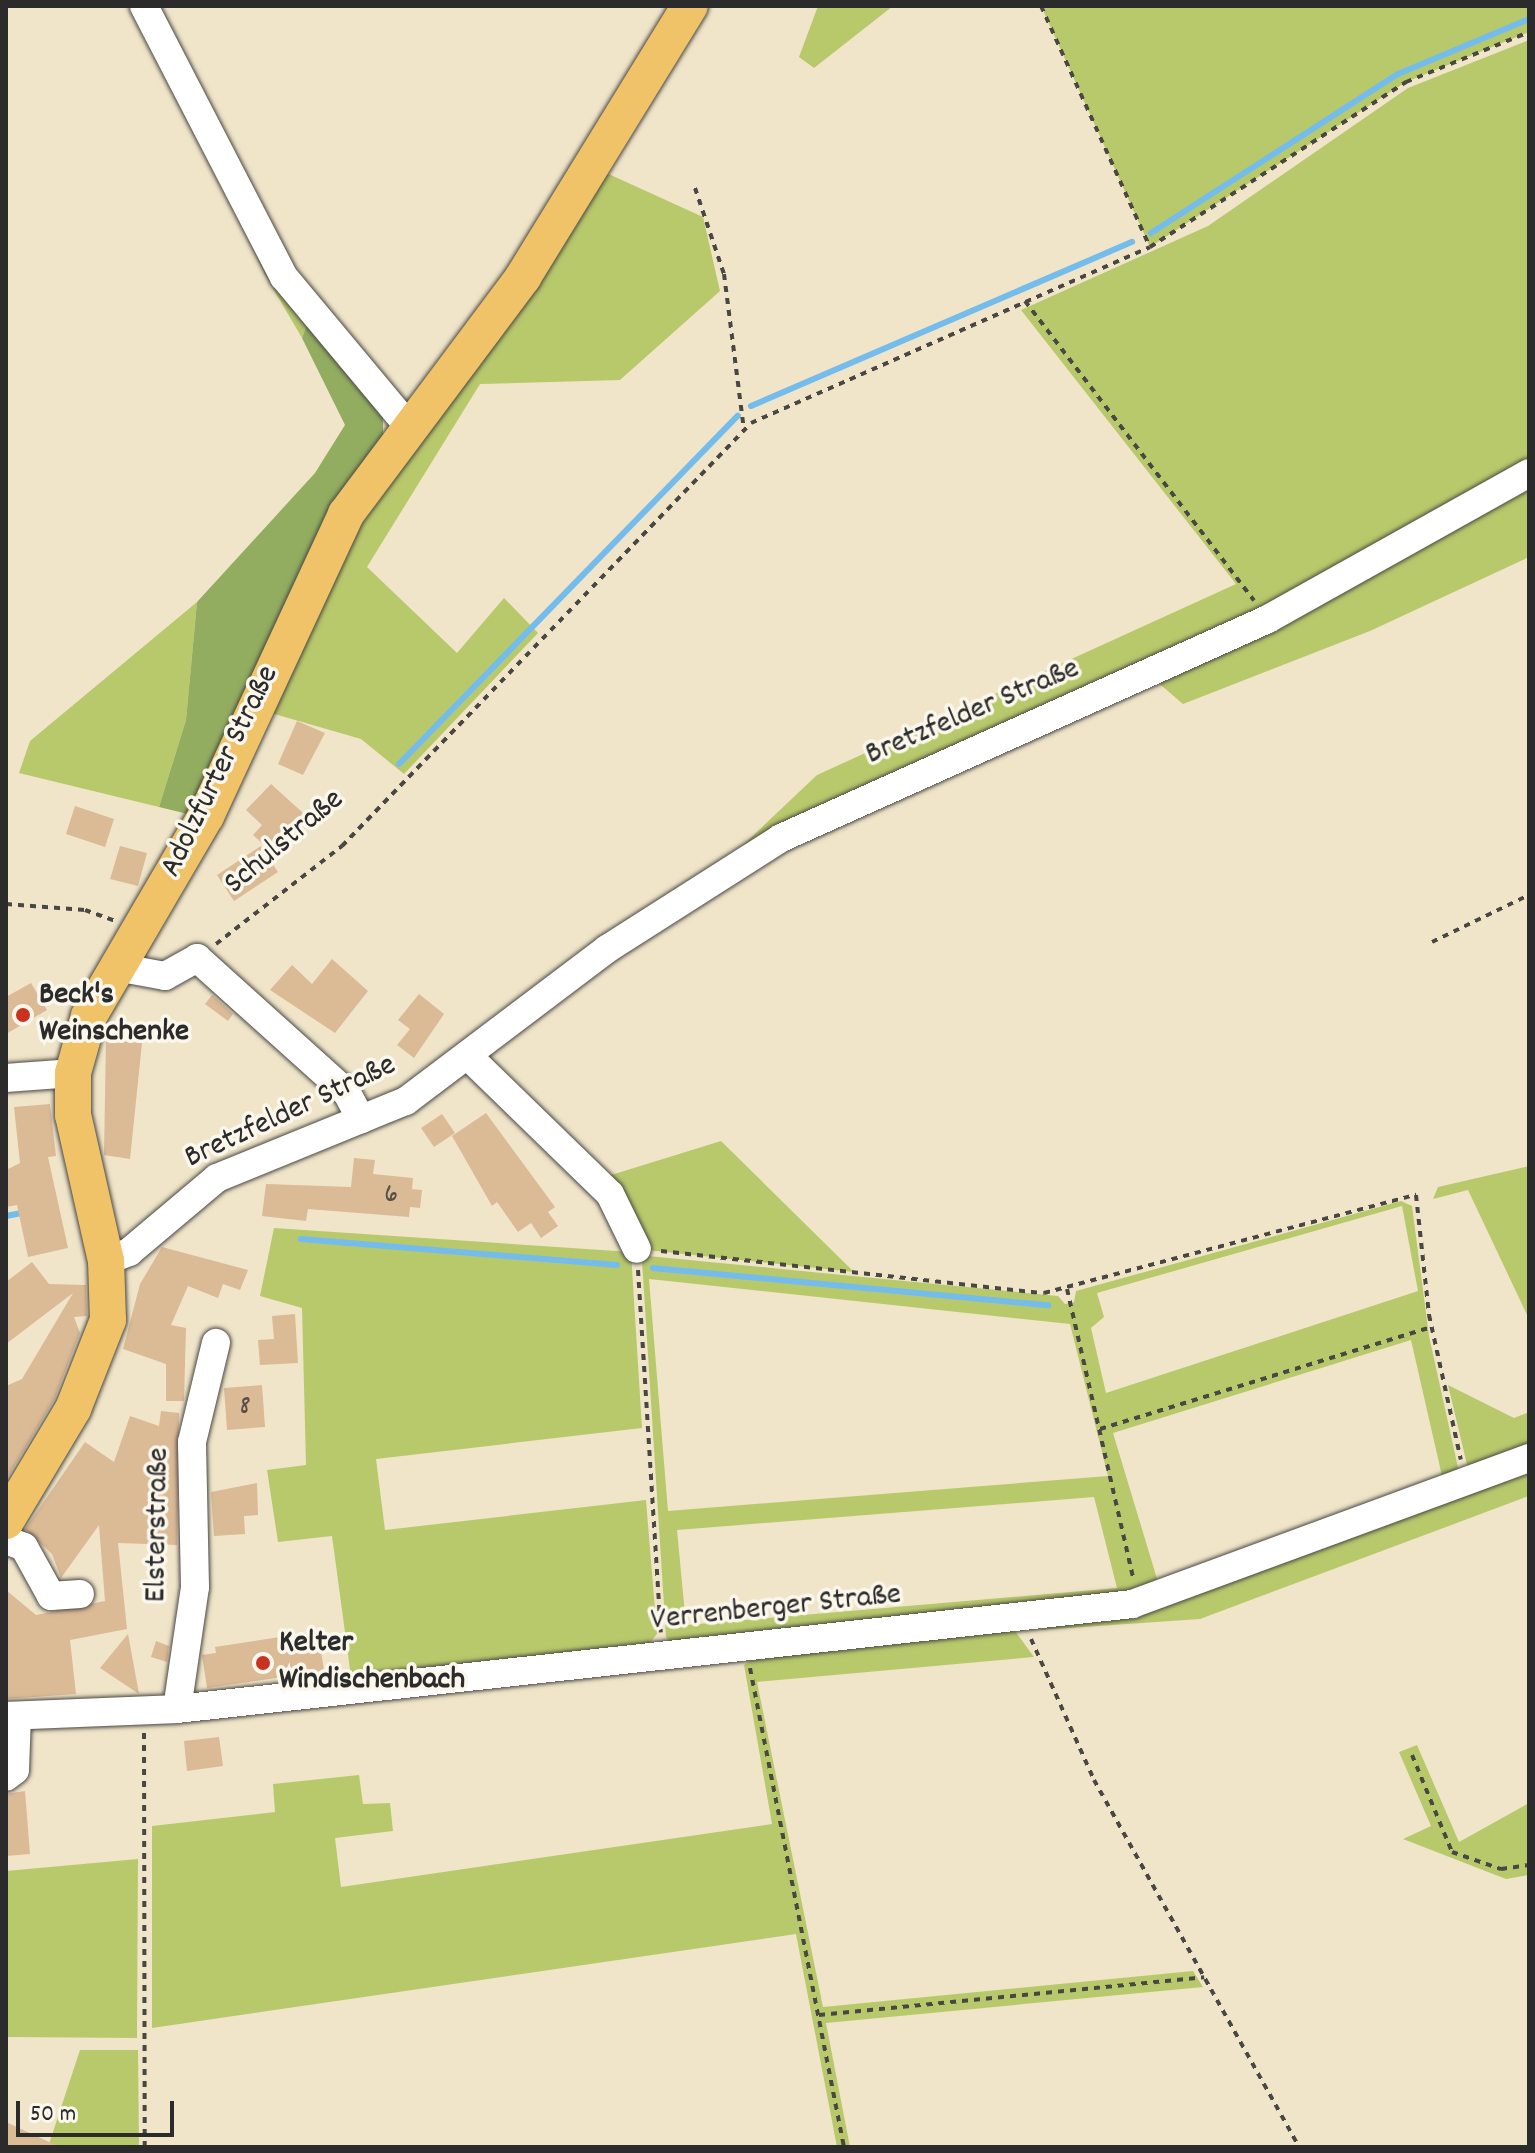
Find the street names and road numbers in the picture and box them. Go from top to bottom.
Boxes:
street label: Bretzfelder Straße [860,651,1086,775]
street label: Adolzfurter Straße [153,660,289,884]
street label: Schulstraße [217,782,353,904]
street label: Bretzfelder Straße [179,1047,403,1179]
street label: Elsterstraße [138,1447,180,1603]
street label: Verrenberger Straße [649,1577,903,1641]

